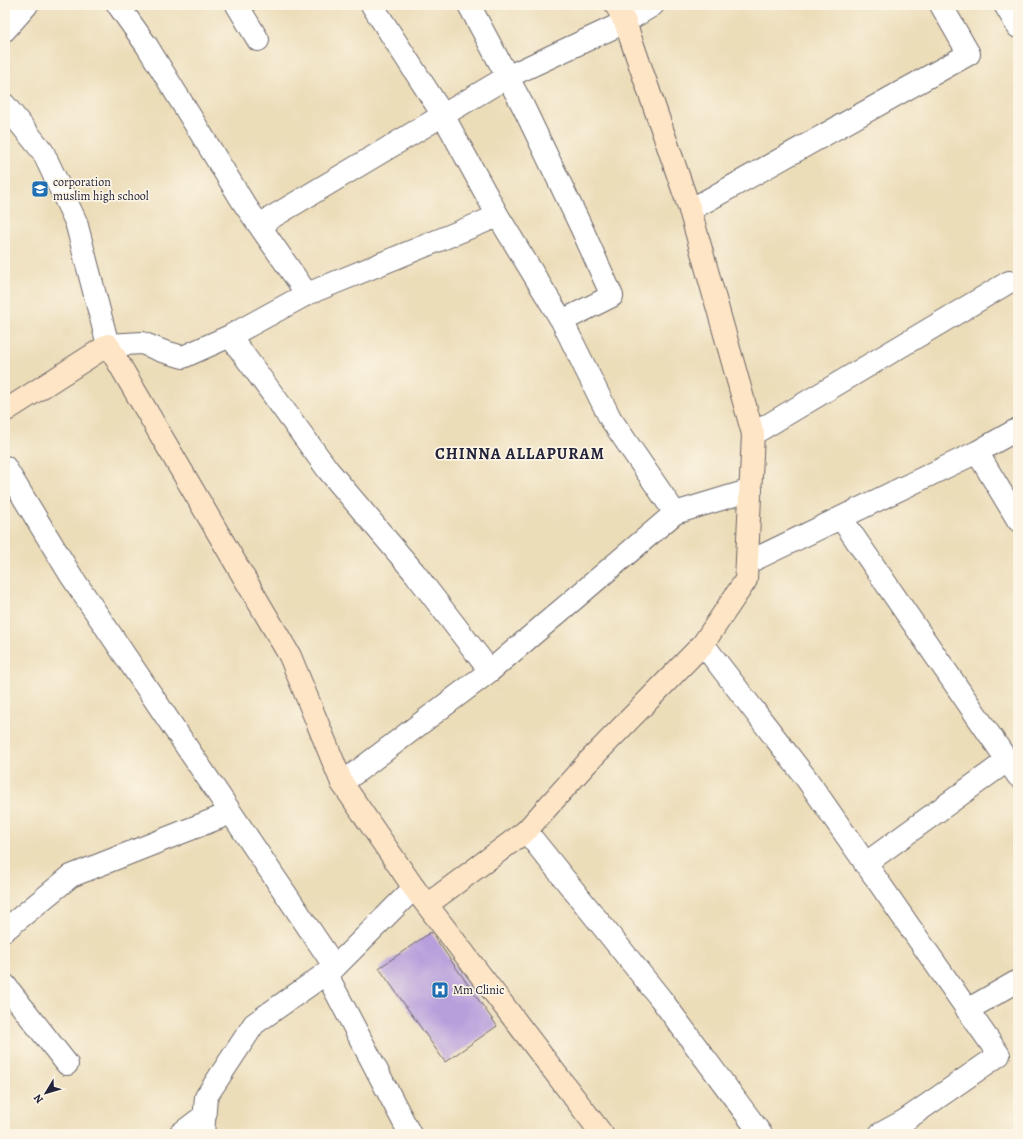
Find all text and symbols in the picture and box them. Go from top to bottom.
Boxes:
place label: corporation muslim high school [53,174,149,204]
school or university icon: corporation muslim high school [30,179,50,199]
district label: CHINNA ALLAPURAM [435,443,605,465]
hospital icon: Mm Clinic [430,980,450,1000]
place label: Mm Clinic [453,982,504,998]
north arrow [26,1073,66,1113]
text: N [30,1091,47,1107]

